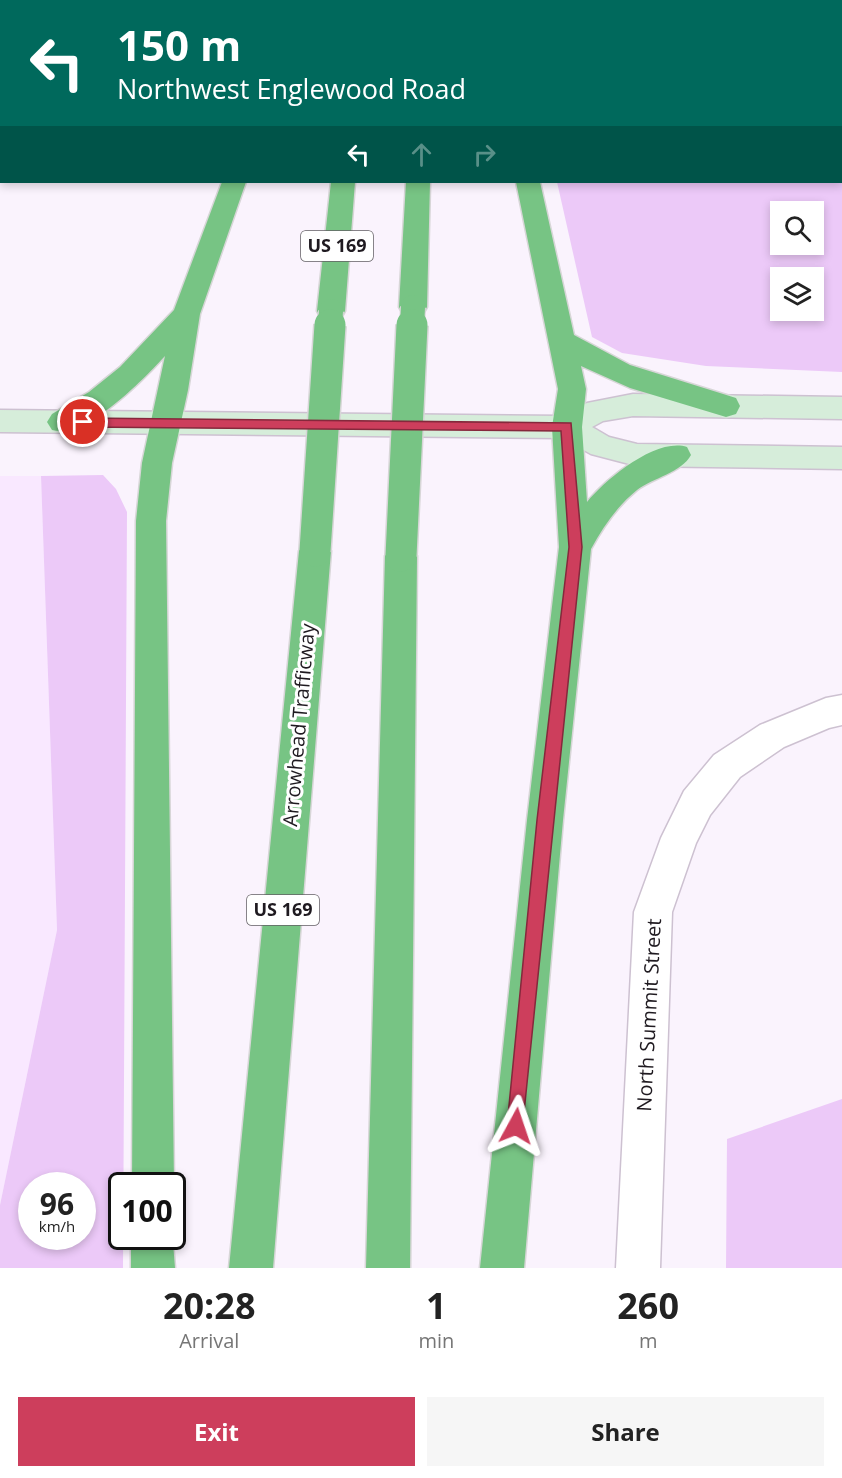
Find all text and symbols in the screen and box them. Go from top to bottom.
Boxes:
text: 150 m [117,16,241,73]
icon: left [18,24,96,102]
text: Northwest Englewood Road [117,70,466,107]
icon: left [342,138,375,171]
icon: ahead [405,138,438,171]
icon: right [468,138,501,171]
map controls [770,201,824,321]
button: search [770,201,824,255]
road number: US 169 [301,231,373,261]
button: layers [770,267,824,321]
pin [57,396,108,447]
icon: arrive [66,405,99,438]
street label: Arrowhead Trafficway [276,621,321,828]
road number: US 169 [247,895,319,925]
street label: North Summit Street [630,918,667,1112]
position arrow [484,1094,548,1158]
speed limit sign: 100 [108,1172,186,1250]
text: 96 [40,1183,74,1224]
text: km/h [39,1216,75,1236]
text: 20:28 [163,1281,256,1330]
text: 1 [426,1281,447,1330]
text: 260 [617,1281,679,1330]
text: Arrival [179,1327,239,1354]
text: min [418,1327,454,1354]
text: m [639,1327,657,1354]
button: Exit [18,1397,415,1466]
button: Share [427,1397,824,1466]

